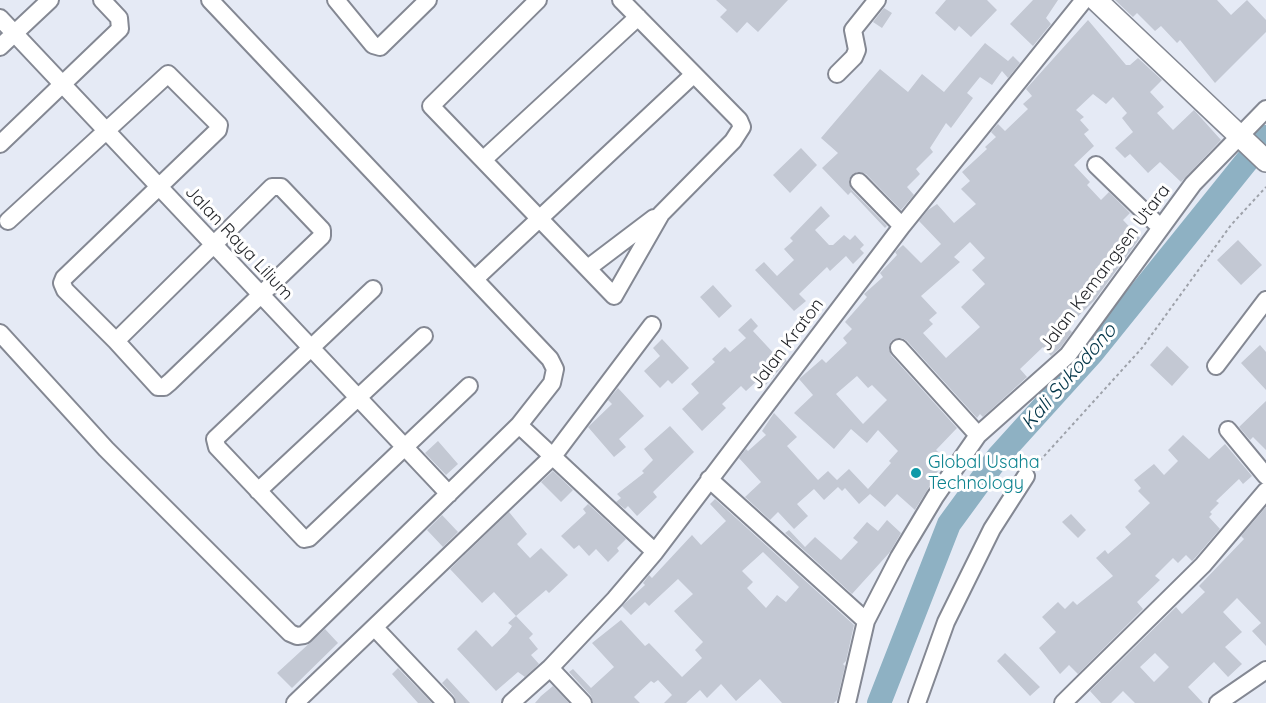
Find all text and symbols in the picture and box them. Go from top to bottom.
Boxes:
street label: Jalan Kemangsen Utara [1035,180,1175,356]
street label: Jalan Raya Lilium [180,181,298,305]
street label: Jalan Kraton [746,294,828,394]
water label: Kali Sukodono [1016,319,1122,435]
place label: Global Usaha Technology [928,452,1040,494]
marker: Global Usaha Technology [909,466,923,480]

